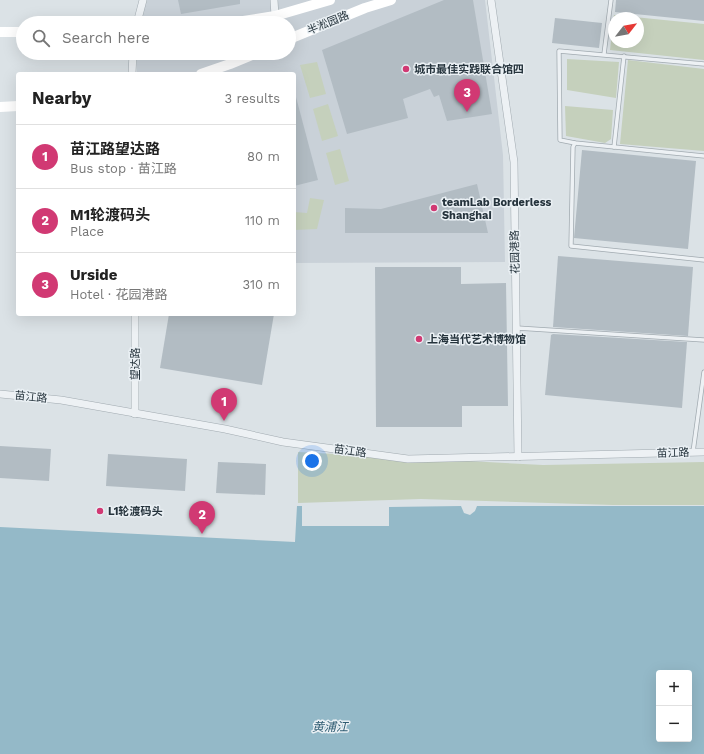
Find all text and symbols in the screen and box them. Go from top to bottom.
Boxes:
street label: 半淞园路 [305,9,351,37]
north arrow [608,12,644,48]
search box [16,16,296,60]
icon: search [30,27,52,49]
text: Search here [62,29,150,47]
place label: 城市最佳实践联合馆四 [414,63,524,76]
marker: 城市最佳实践联合馆四 [401,64,411,74]
pin: 3 [454,79,480,112]
text: Nearby [32,88,91,108]
text: 3 results [225,91,280,106]
text: 苗江路望达路 [70,140,160,158]
text: 1 [42,149,48,164]
text: 80 m [247,149,280,164]
text: Bus stop · 苗江路 [70,161,177,176]
place label: teamLab Borderless Shanghai [442,196,552,222]
marker: teamLab Borderless Shanghai [429,203,439,213]
text: M1轮渡码头 [70,206,150,224]
text: 2 [41,213,49,228]
text: 110 m [245,213,280,228]
text: Place [70,224,104,239]
street label: 花园港路 [508,230,522,274]
text: Urside [70,266,117,284]
text: 3 [41,277,49,292]
text: 310 m [242,277,280,292]
text: Hotel · 花园港路 [70,287,167,302]
place label: 上海当代艺术博物馆 [427,333,526,346]
marker: 上海当代艺术博物馆 [414,334,424,344]
street label: 望达路 [129,348,142,381]
pin: 1 [211,388,237,421]
street label: 苗江路 [14,389,48,405]
street label: 苗江路 [333,442,367,460]
street label: 苗江路 [656,446,690,460]
your location [302,451,322,471]
pin: 2 [189,501,215,534]
place label: L1轮渡码头 [108,505,163,518]
marker: L1轮渡码头 [95,506,105,516]
map controls [656,670,692,742]
button: + [656,670,692,706]
button: − [656,706,692,742]
water label: 黄浦江 [312,720,350,734]

